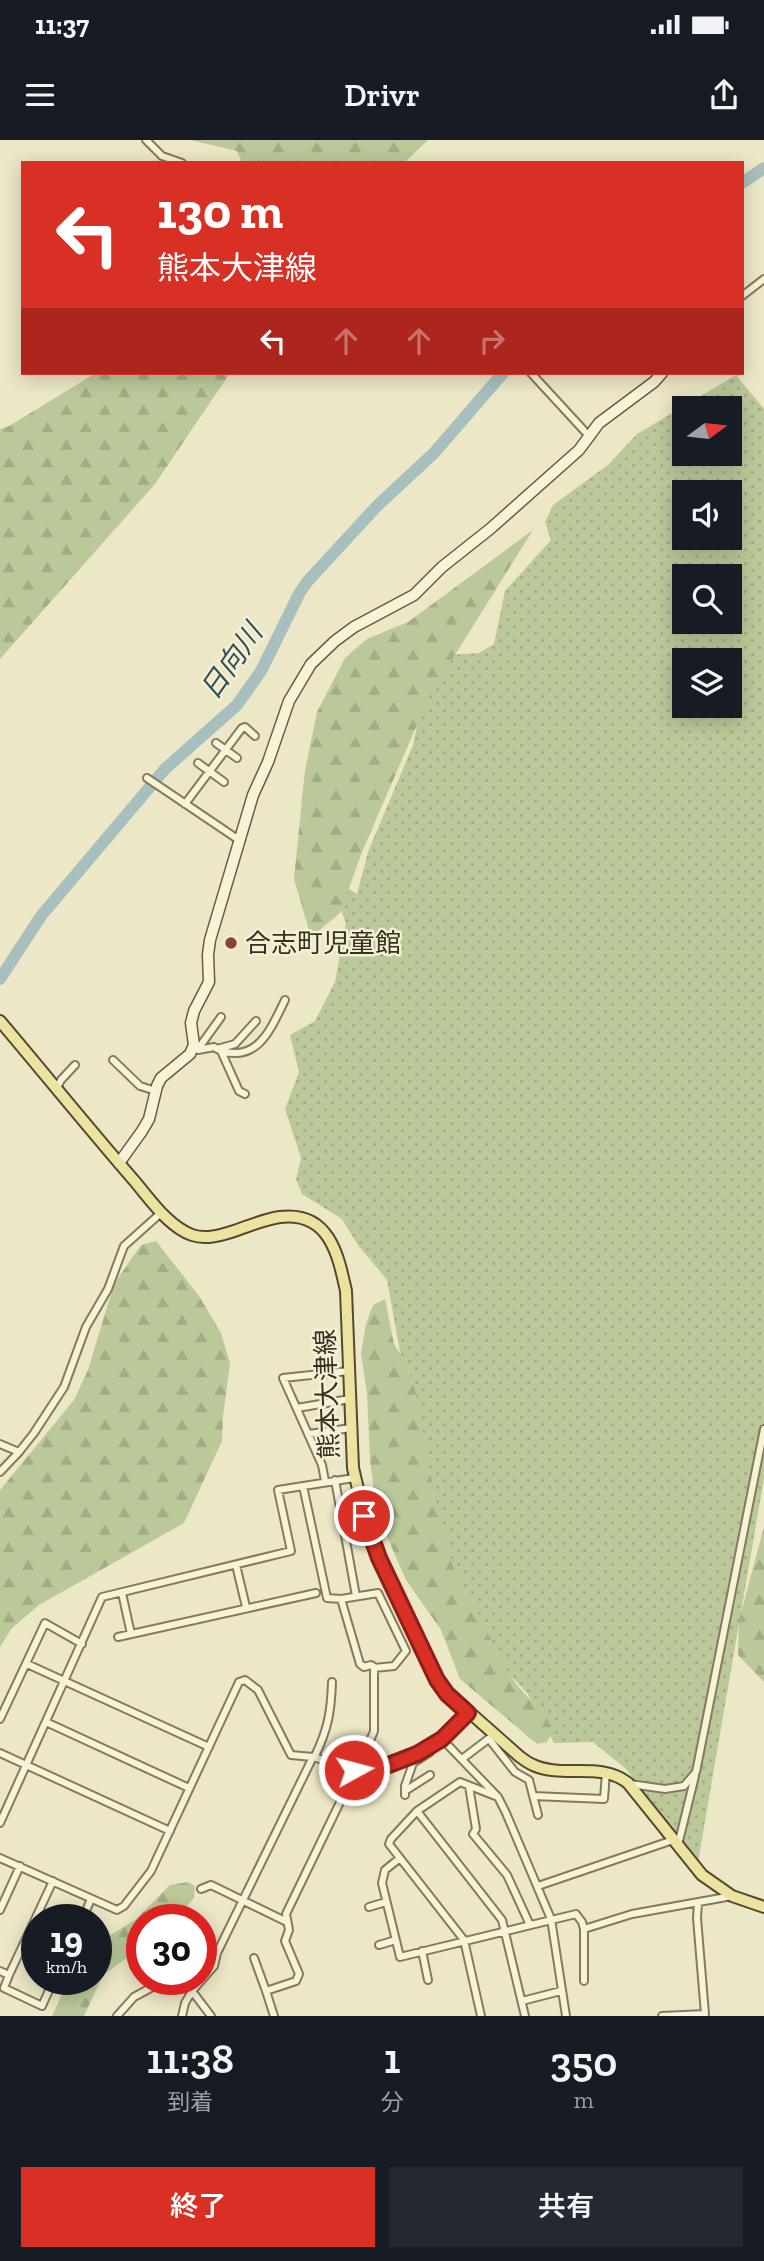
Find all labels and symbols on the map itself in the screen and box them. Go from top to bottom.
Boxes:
north arrow [672,396,742,466]
water label: 日向川 [194,615,271,705]
place label: 合志町児童館 [245,927,401,959]
marker: 合志町児童館 [223,935,239,951]
street label: 熊本大津線 [309,1328,345,1460]
pin [334,1486,394,1546]
position arrow [317,1733,391,1807]
speed limit sign: 30 [126,1904,217,1995]

